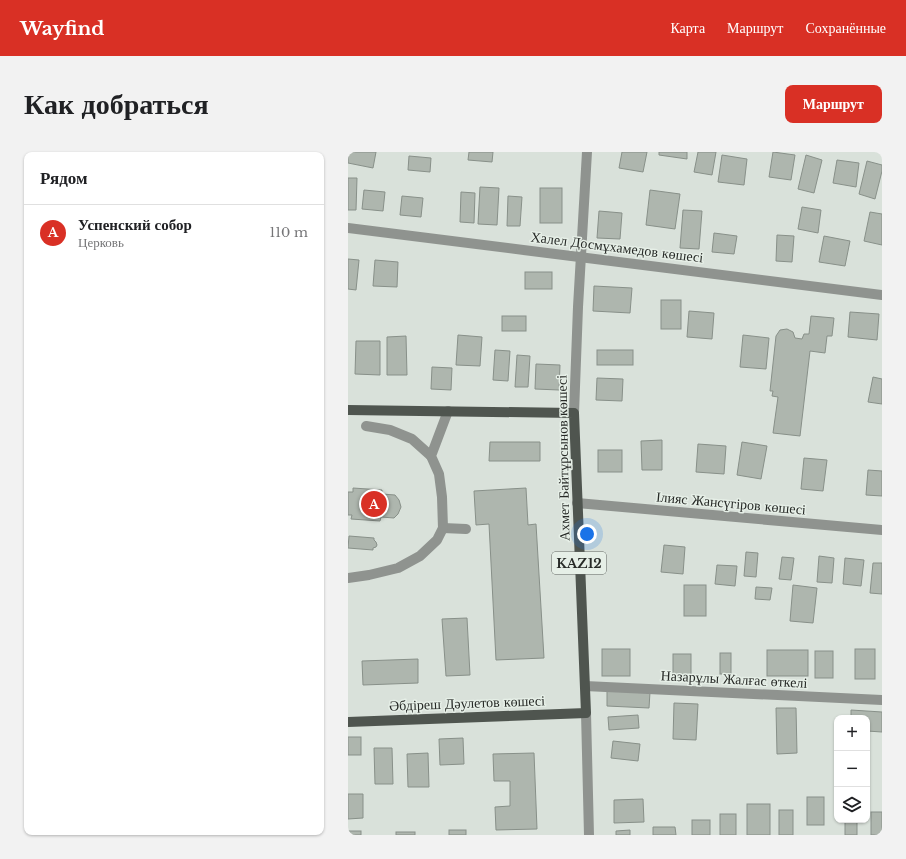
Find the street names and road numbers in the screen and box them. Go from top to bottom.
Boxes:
street label: Халел Досмұхамедов көшесі [530,227,704,267]
street label: Ахмет Байтұрсынов көшесі [553,375,573,541]
street label: Ілияс Жансүгіров көшесі [655,487,807,519]
road number: KAZ12 [552,552,606,574]
street label: Назарұлы Жалғас өткелі [660,666,808,692]
street label: Әбдіреш Дәулетов көшесі [389,691,545,715]

